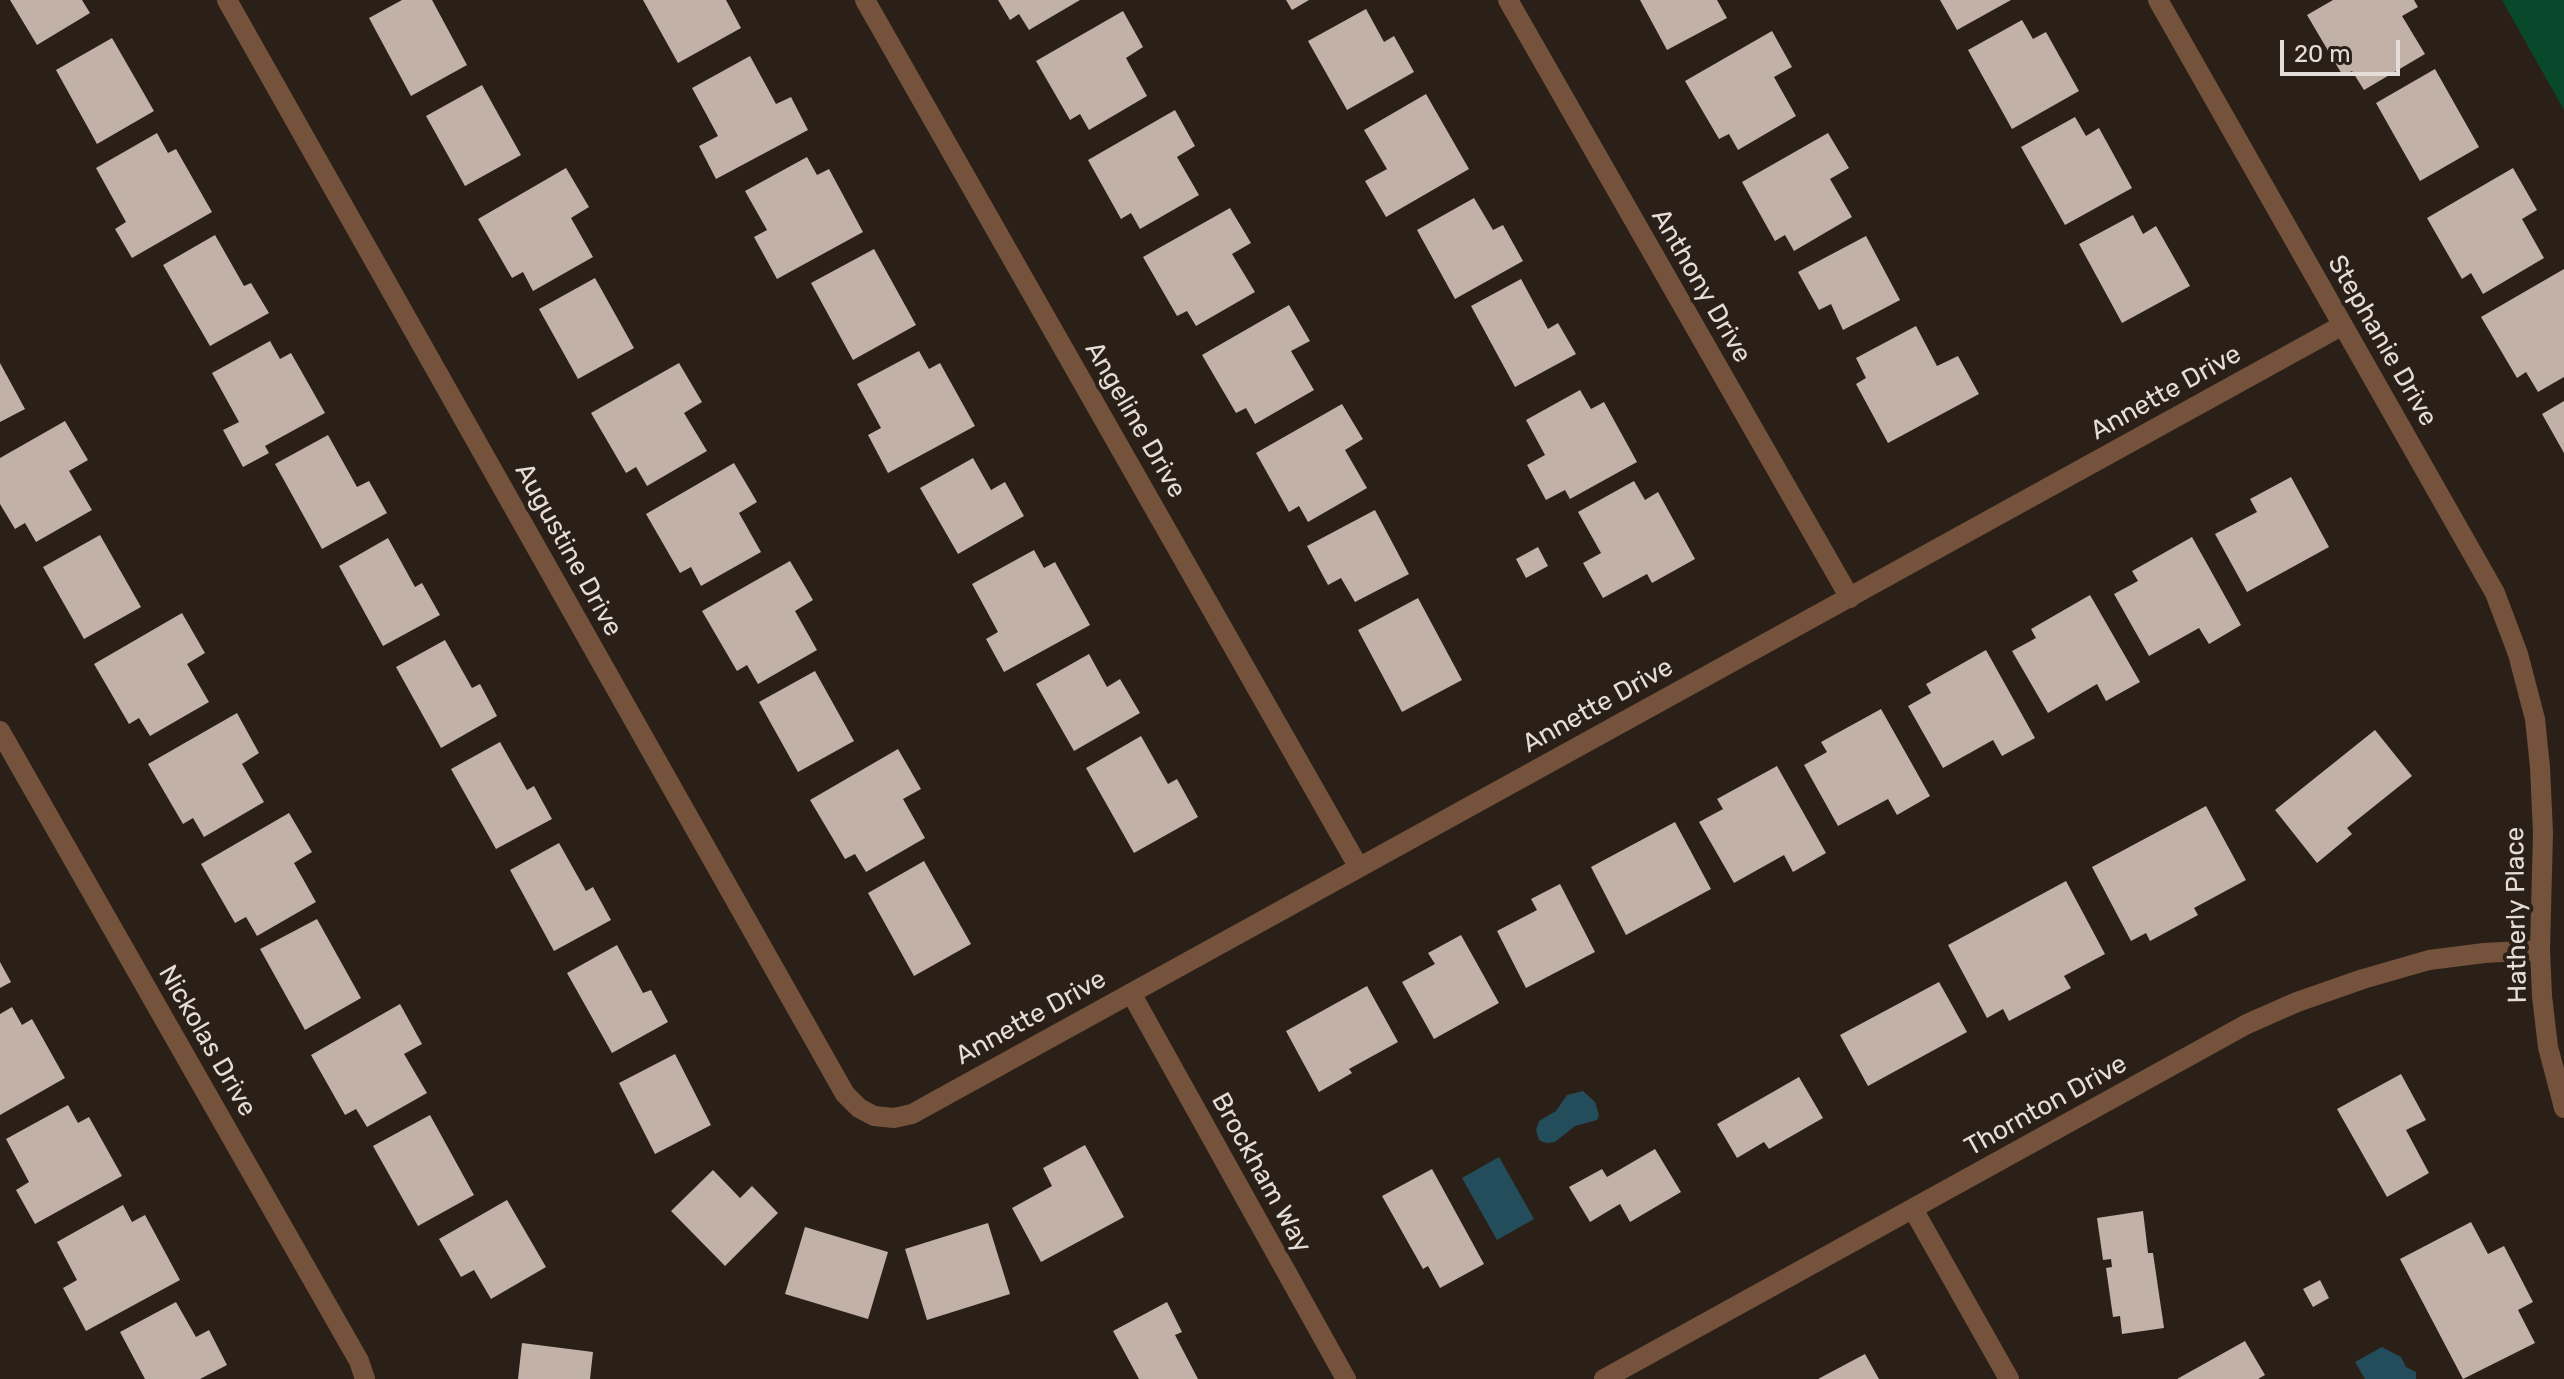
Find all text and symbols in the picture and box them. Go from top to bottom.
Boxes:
scale bar [2284,24,2404,74]
text: 20 m [2294,40,2351,68]
street label: Anthony Drive [1644,203,1758,369]
street label: Stephanie Drive [2320,250,2444,432]
street label: Angeline Drive [1078,336,1192,504]
street label: Annette Drive [2085,339,2247,447]
street label: Augustine Drive [508,458,628,642]
street label: Annette Drive [1517,652,1679,760]
street label: Hatherly Place [2500,826,2534,1004]
street label: Nickolas Drive [151,960,263,1122]
street label: Annette Drive [950,964,1112,1072]
street label: Thornton Drive [1959,1049,2133,1163]
street label: Brockham Way [1204,1088,1318,1258]

